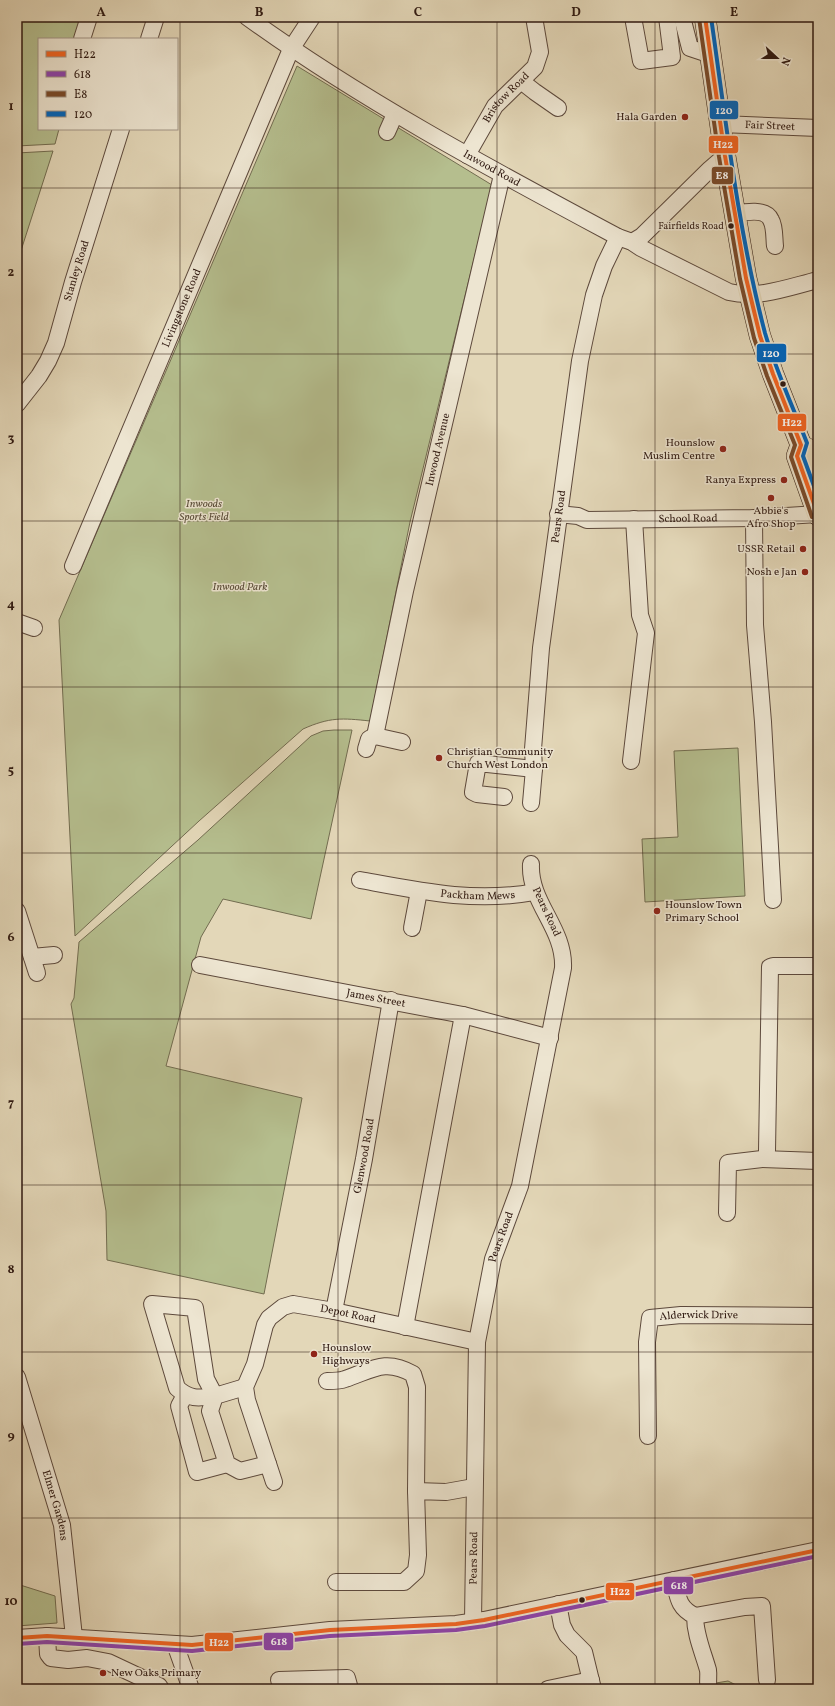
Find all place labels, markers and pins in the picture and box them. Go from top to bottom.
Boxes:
place label: Hala Garden [616,110,677,125]
marker: Hala Garden [680,112,690,122]
place label: Fairfields Road [658,219,724,233]
marker: Fairfields Road [726,221,736,231]
unlabelled marker [778,379,788,389]
place label: Hounslow Muslim Centre [643,436,715,464]
marker: Hounslow Muslim Centre [718,444,728,454]
place label: Ranya Express [705,473,776,488]
marker: Ranya Express [779,475,789,485]
marker: Abbie's Afro Shop [766,493,776,503]
place label: Abbie's Afro Shop [747,504,795,532]
place label: USSR Retail [737,542,795,557]
marker: USSR Retail [798,544,808,554]
place label: Nosh e Jan [746,565,797,580]
marker: Nosh e Jan [800,567,810,577]
place label: Christian Community Church West London [447,745,553,773]
marker: Christian Community Church West London [434,753,444,763]
place label: Hounslow Town Primary School [665,898,743,926]
marker: Hounslow Town Primary School [652,906,662,916]
place label: Hounslow Highways [322,1341,372,1369]
marker: Hounslow Highways [309,1349,319,1359]
unlabelled marker [577,1595,587,1605]
place label: New Oaks Primary [111,1666,201,1681]
marker: New Oaks Primary [98,1668,108,1678]

